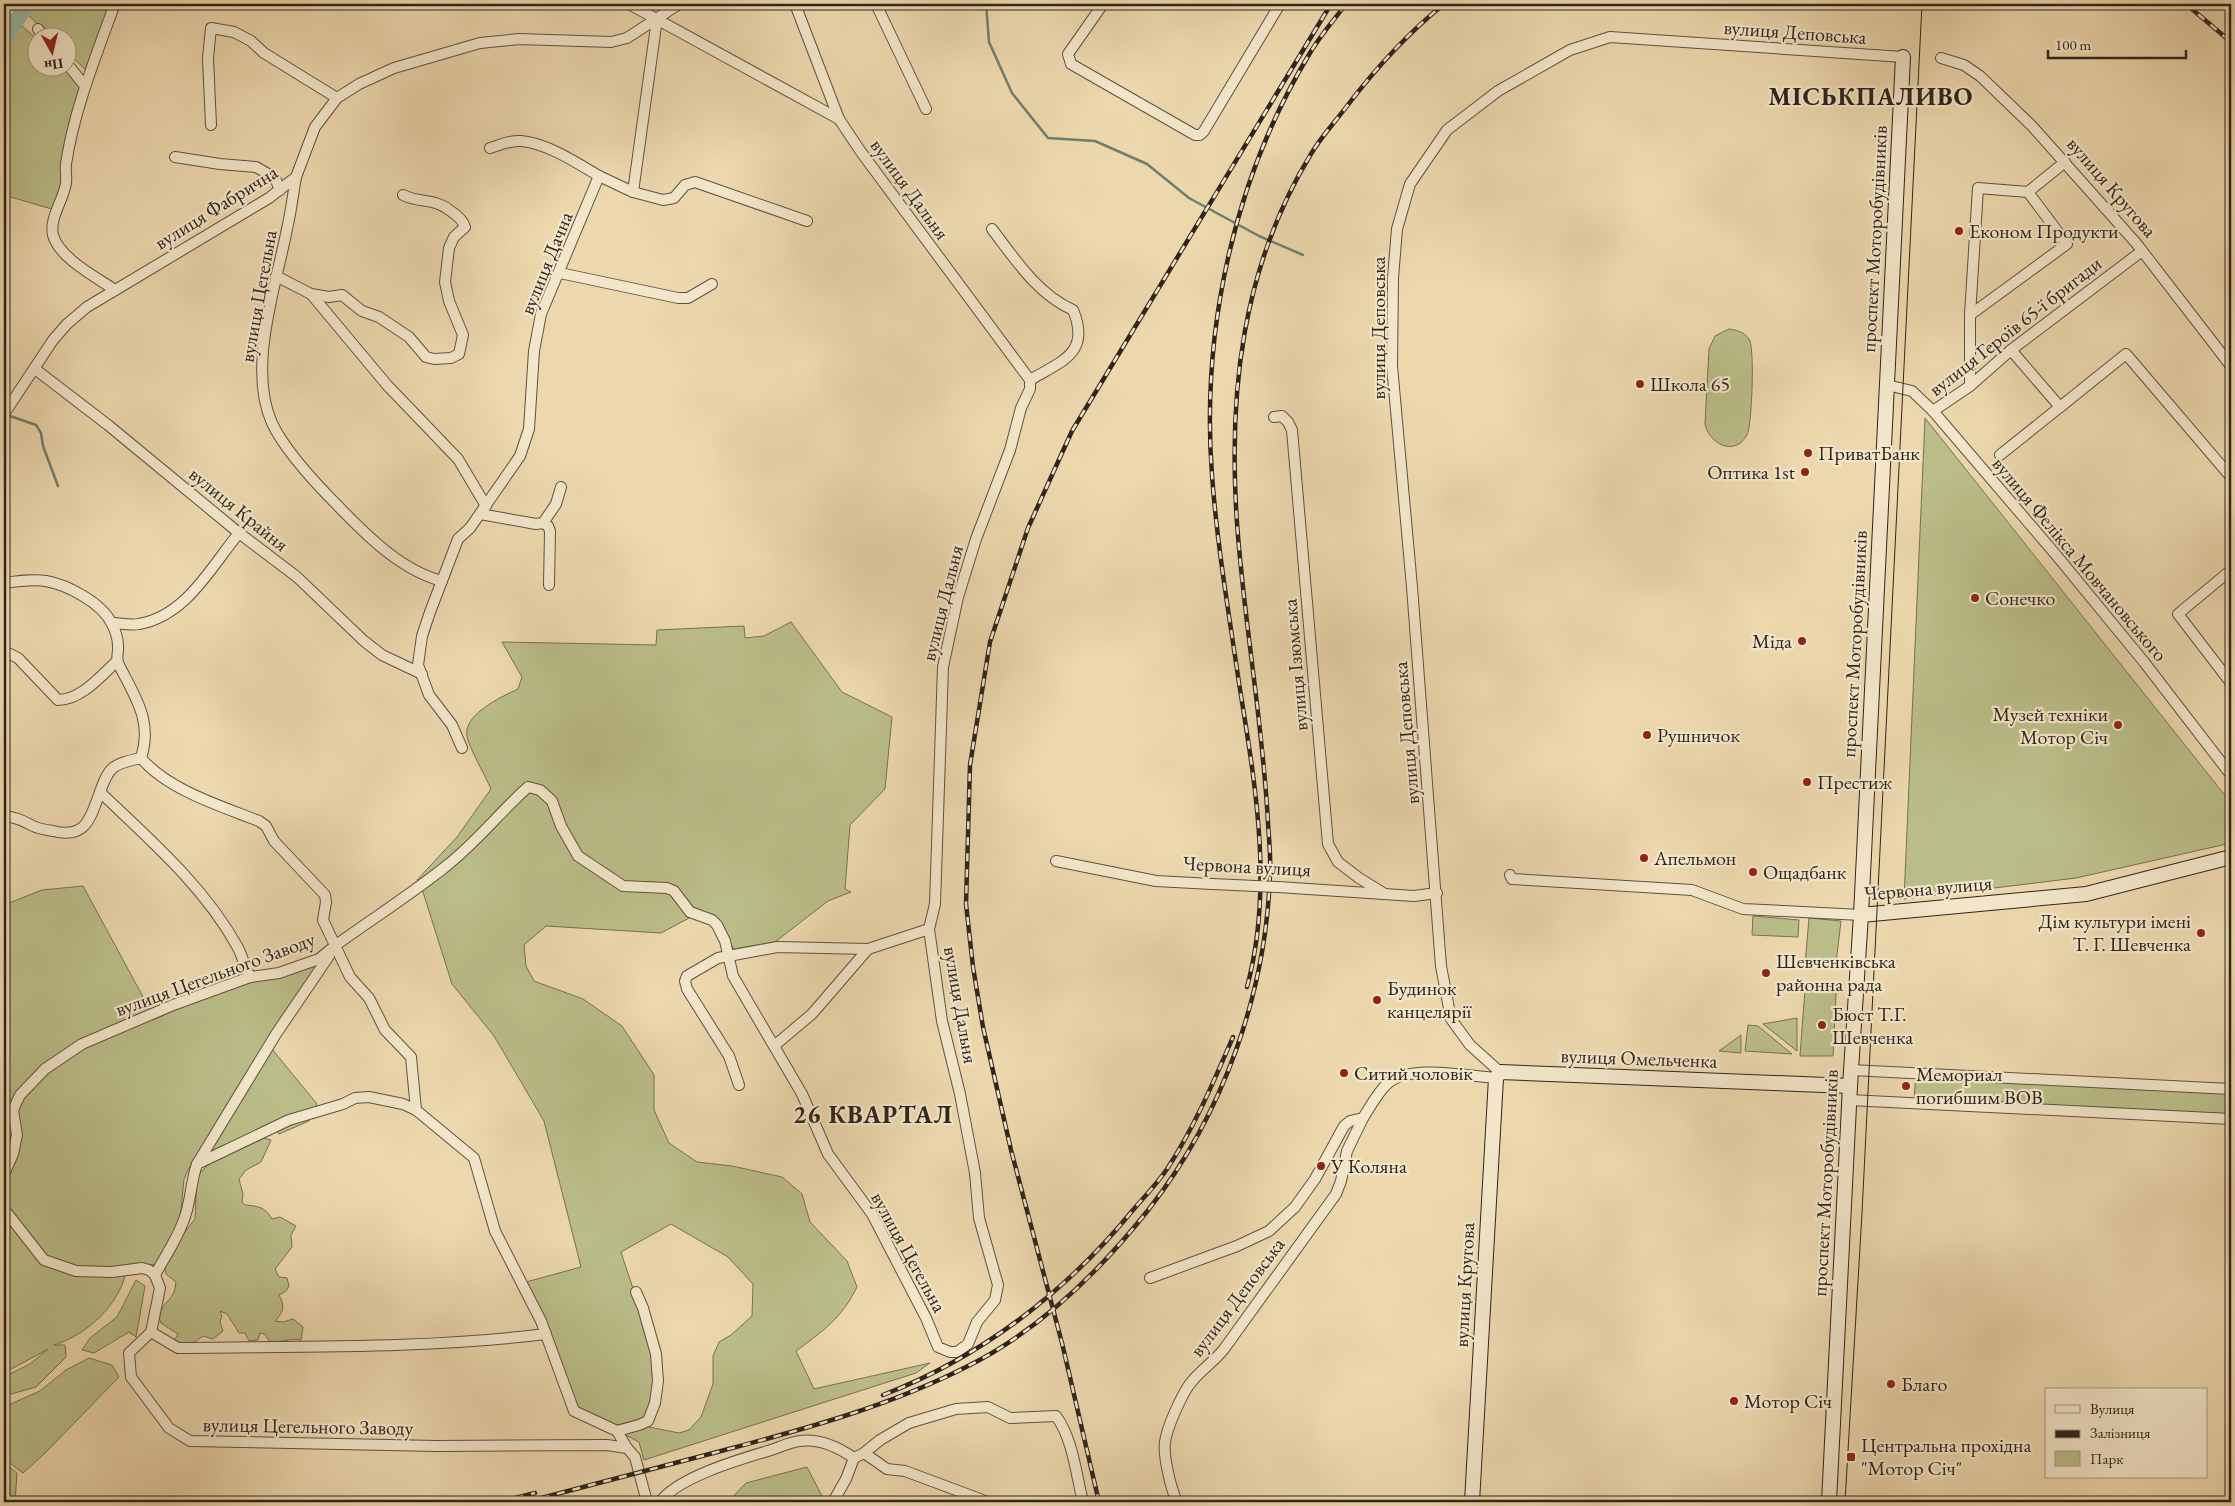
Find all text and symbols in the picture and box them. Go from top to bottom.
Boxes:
street label: вулиця Деповська [1723,14,1867,50]
north arrow [28,28,78,78]
scale bar [2048,28,2185,60]
text: 100 m [2055,35,2092,54]
text: Пн [43,55,65,75]
district label: МІСЬКПАЛИВО [1768,80,1974,112]
street label: проспект Моторобудівників [1855,125,1893,353]
street label: вулиця Кругова [2061,131,2163,243]
street label: вулиця Дальня [865,133,955,245]
street label: вулиця Фабрична [150,159,282,255]
street label: вулиця Дачна [514,208,578,318]
place label: Економ Продукти [1969,218,2119,244]
marker: Економ Продукти [1953,225,1965,237]
street label: вулиця Цегельна [234,228,282,364]
street label: вулиця Героїв 65-ї бригади [1923,250,2107,402]
street label: вулиця Деповська [1365,256,1391,400]
place label: Школа 65 [1650,371,1730,397]
marker: Школа 65 [1634,378,1646,390]
place label: ПриватБанк [1818,440,1920,466]
marker: ПриватБанк [1802,447,1814,459]
street label: вулиця Фелікса Мовчановського [1987,451,2173,667]
place label: Оптика 1st [1707,459,1796,485]
street label: вулиця Крайня [184,461,294,557]
marker: Оптика 1st [1799,466,1811,478]
street label: проспект Моторобудівників [1835,530,1873,758]
street label: вулиця Дальня [915,542,969,664]
place label: Сонечко [1985,585,2055,611]
marker: Сонечко [1969,592,1981,604]
street label: вулиця Ізюмська [1276,598,1314,732]
place label: Міда [1752,628,1792,654]
marker: Міда [1796,635,1808,647]
street label: вулиця Деповська [1387,661,1425,805]
place label: Музей техніки Мотор Січ [1993,701,2108,750]
marker: Музей техніки Мотор Січ [2112,719,2124,731]
place label: Рушничок [1657,722,1740,748]
marker: Рушничок [1641,729,1653,741]
place label: Престиж [1817,769,1892,795]
marker: Престиж [1801,776,1813,788]
place label: Апельмон [1653,845,1736,871]
street label: Червона вулиця [1182,850,1312,882]
marker: Апельмон [1638,852,1650,864]
place label: Ощадбанк [1763,859,1847,885]
marker: Ощадбанк [1747,866,1759,878]
street label: Червона вулиця [1863,869,1993,907]
place label: Дім культури імені Т. Г. Шевченка [2038,908,2191,957]
street label: вулиця Цегельного Заводу [112,926,319,1022]
marker: Дім культури імені Т. Г. Шевченка [2195,927,2207,939]
street label: вулиця Дальня [938,944,984,1066]
place label: Шевченківська районна рада [1776,948,1896,997]
marker: Шевченківська районна рада [1760,967,1772,979]
place label: Будинок канцелярії [1387,975,1473,1024]
marker: Будинок канцелярії [1371,994,1383,1006]
place label: Бюст Т.Г. Шевченка [1832,1001,1913,1050]
marker: Бюст Т.Г. Шевченка [1816,1019,1828,1031]
street label: вулиця Омельченка [1560,1042,1718,1074]
place label: Ситий чоловік [1354,1060,1473,1086]
place label: Мемориал погибшим ВОВ [1916,1061,2043,1110]
marker: Ситий чоловік [1338,1067,1350,1079]
street label: проспект Моторобудівників [1806,1069,1844,1297]
marker: Мемориал погибшим ВОВ [1900,1080,1912,1092]
district label: 26 КВАРТАЛ [793,1098,953,1130]
place label: У Коляна [1330,1153,1407,1179]
marker: У Коляна [1315,1160,1327,1172]
street label: вулиця Цегельна [865,1187,953,1317]
street label: вулиця Кругова [1448,1222,1480,1348]
street label: вулиця Деповська [1184,1232,1290,1362]
place label: Благо [1901,1371,1947,1397]
marker: Благо [1885,1378,1897,1390]
place label: Мотор Січ [1744,1388,1832,1414]
legend [2045,1388,2208,1478]
marker: Мотор Січ [1728,1395,1740,1407]
text: Вулиця [2090,1399,2135,1418]
street label: вулиця Цегельного Заводу [202,1411,414,1441]
text: Залізниця [2090,1423,2151,1442]
place label: Центральна прохідна "Мотор Січ" [1861,1432,2031,1481]
text: Парк [2090,1449,2123,1468]
marker: Центральна прохідна "Мотор Січ" [1845,1451,1857,1463]

